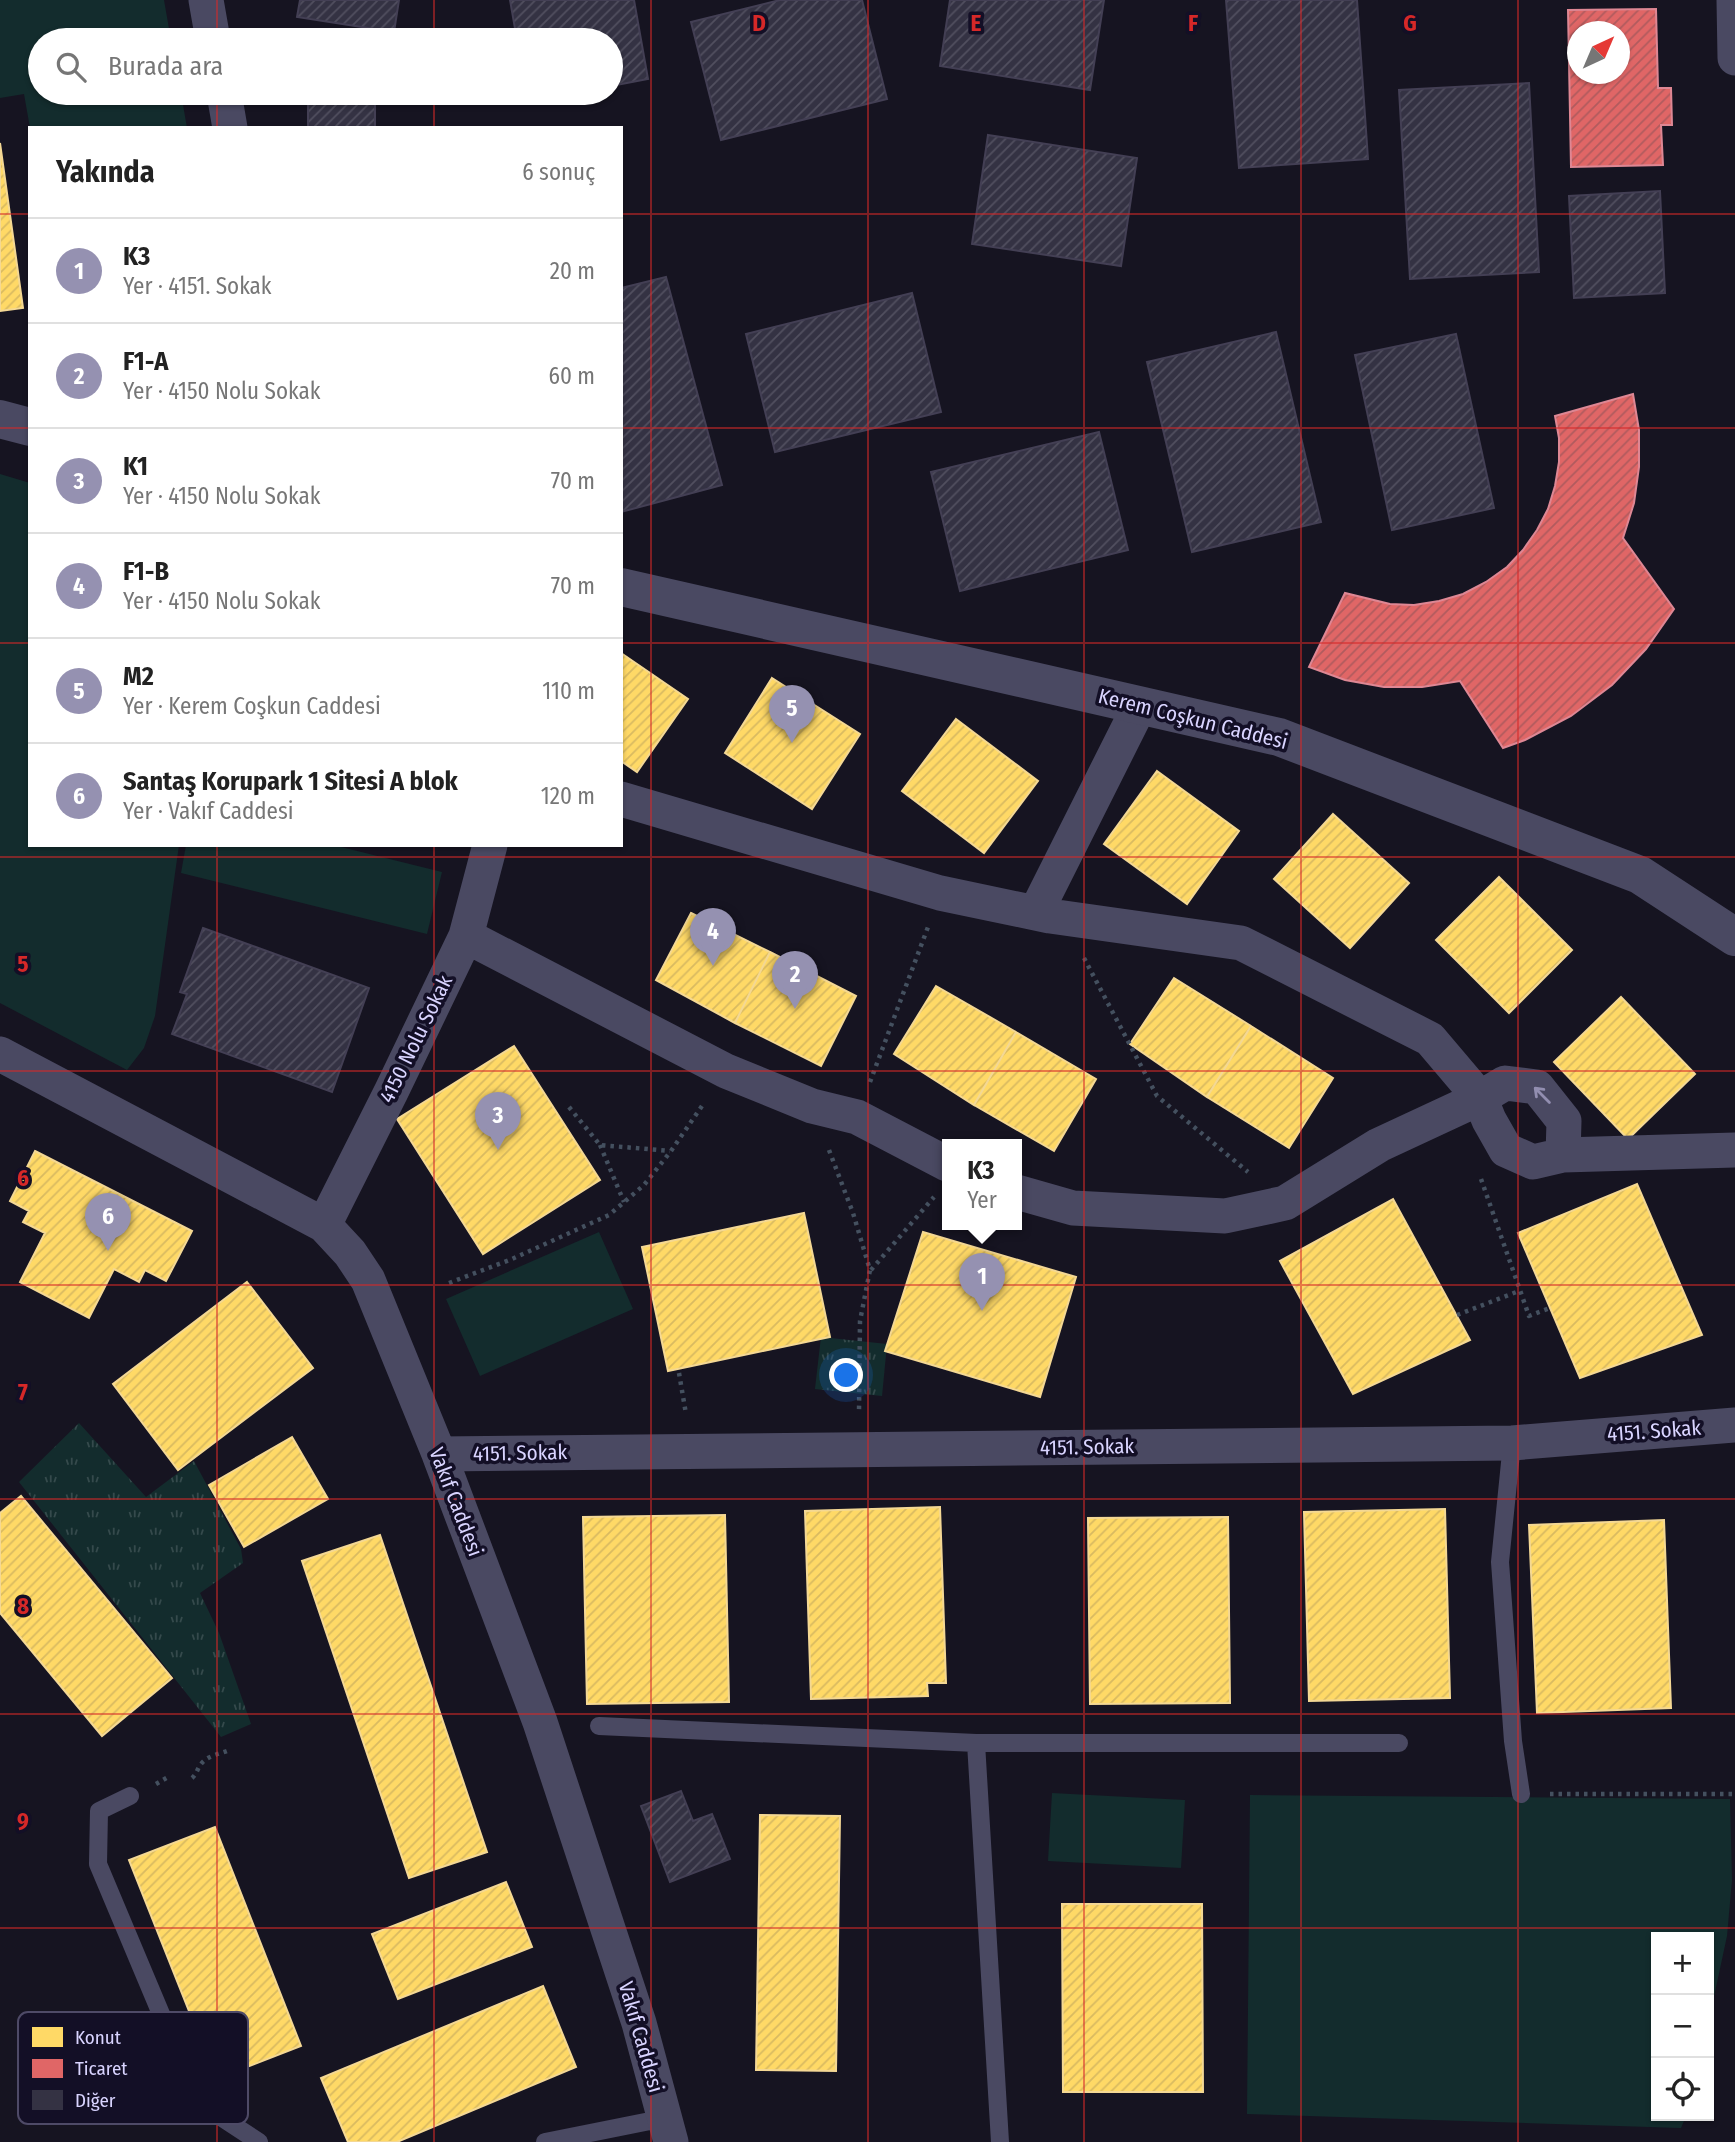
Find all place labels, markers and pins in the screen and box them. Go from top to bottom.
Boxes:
pin: 5 [769,685,815,743]
pin: 4 [690,908,736,966]
pin: 2 [772,951,818,1009]
pin: 3 [475,1092,521,1150]
pin: 6 [85,1193,131,1251]
pin: 1 [959,1253,1005,1311]

